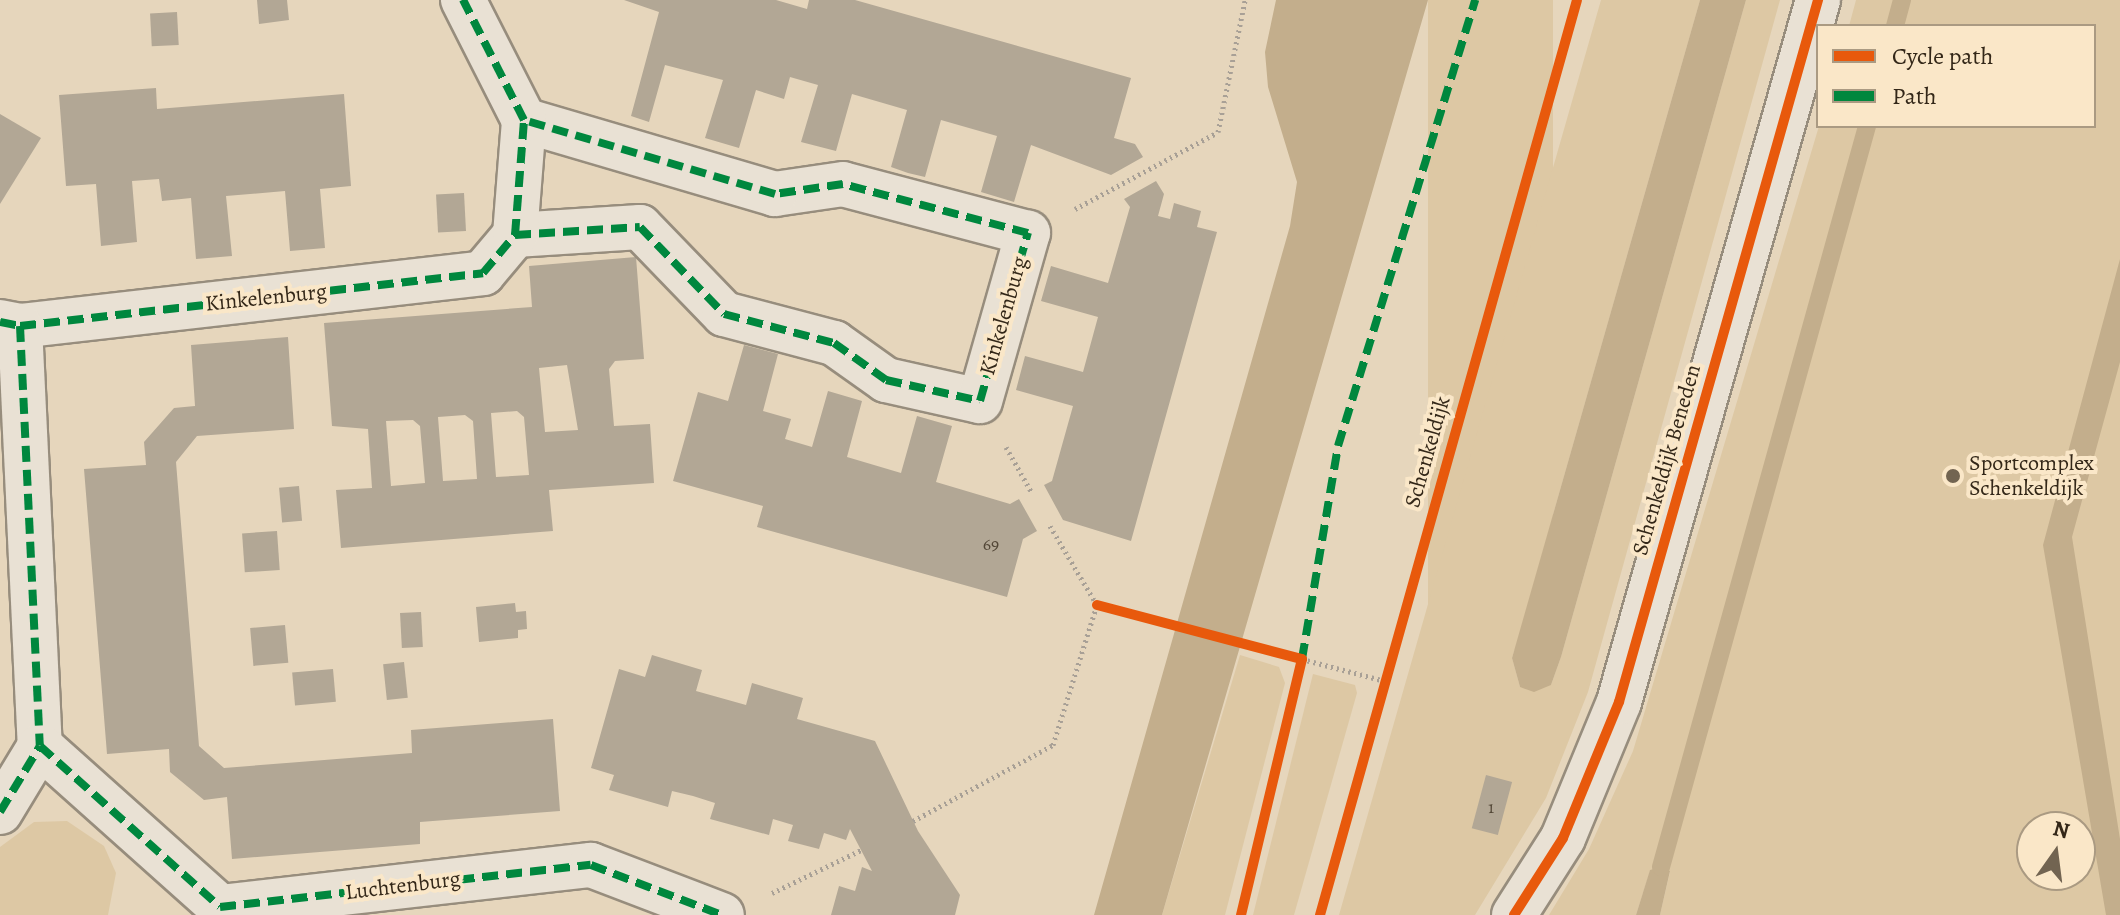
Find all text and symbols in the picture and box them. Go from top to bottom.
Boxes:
legend [1816,24,2096,128]
text: Cycle path [1892,40,1993,72]
text: Path [1892,80,1937,112]
street label: Kinkelenburg [974,254,1034,378]
street label: Kinkelenburg [204,278,328,318]
street label: Schenkeldijk Beneden [1627,362,1707,558]
street label: Schenkeldijk [1400,393,1456,511]
place label: Sportcomplex Schenkeldijk [1969,450,2094,502]
marker: Sportcomplex Schenkeldijk [1944,467,1962,485]
house number: 69 [983,533,999,555]
house number: 1 [1488,796,1494,818]
north arrow [2016,811,2096,891]
text: N [2050,813,2073,846]
street label: Luchtenburg [344,866,462,906]

